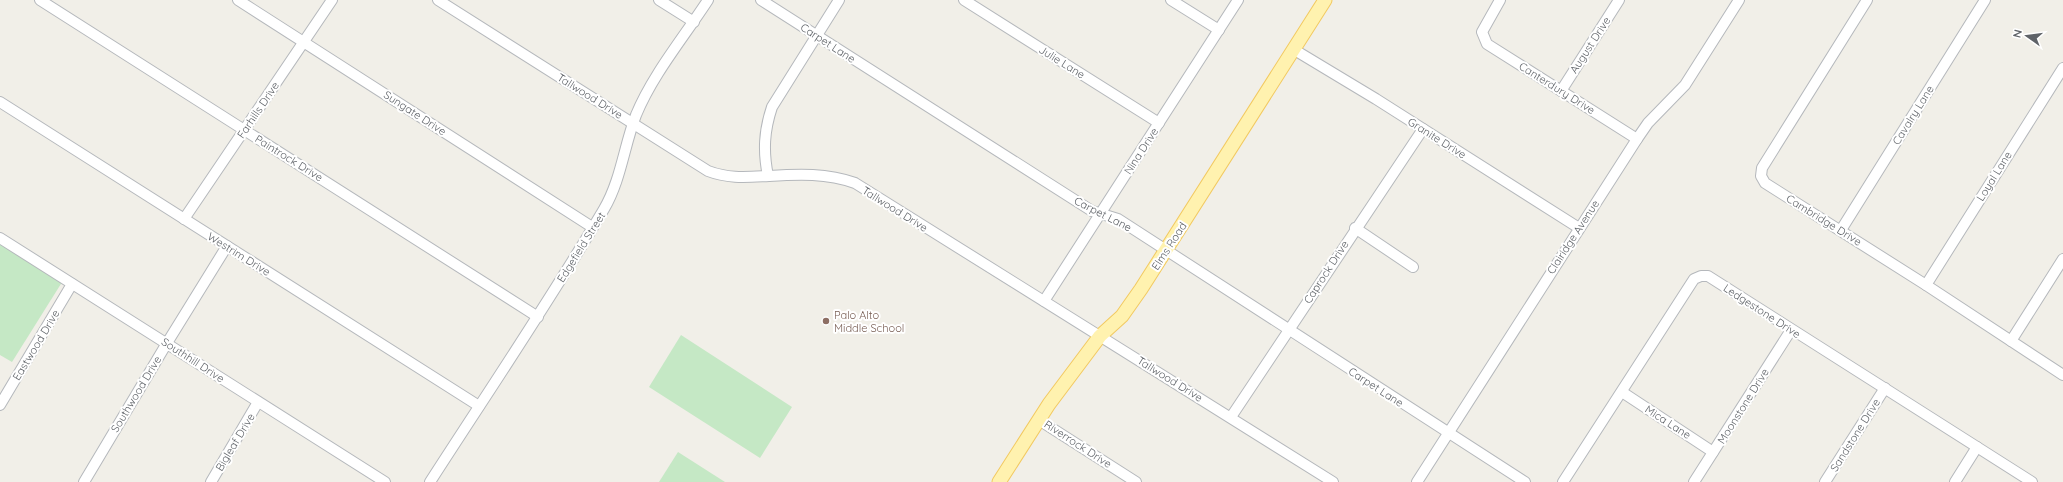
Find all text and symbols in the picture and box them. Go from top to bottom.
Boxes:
street label: August Drive [1567,14,1613,76]
north arrow [2007,16,2047,56]
street label: Carpet Lane [798,20,858,66]
text: N [2010,28,2025,39]
street label: Julie Lane [1036,42,1088,82]
street label: Canterdury Drive [1516,59,1598,117]
street label: Tallwood Drive [555,70,625,122]
street label: Farhills Drive [234,79,282,141]
street label: Cavalry Lane [1889,83,1937,147]
street label: Sungate Drive [381,88,449,138]
street label: Granite Drive [1405,114,1469,162]
street label: Nina Drive [1121,125,1161,177]
street label: Paintrock Drive [253,132,325,184]
street label: Loyal Lane [1973,149,2015,203]
street label: Tallwood Drive [860,183,930,235]
street label: Cambridge Drive [1784,191,1864,249]
street label: Carpet Lane [1072,194,1134,234]
street label: Clairidge Avenue [1544,197,1602,277]
street label: Edgefield Street [554,209,608,285]
street label: Elms Road [1148,219,1190,273]
street label: Westrim Drive [205,229,273,279]
street label: Caprock Drive [1300,238,1352,306]
street label: Ledgestone Drive [1721,281,1803,341]
street label: Eastwood Drive [9,307,63,383]
place label: Palo Alto Middle School [834,308,904,335]
marker: Palo Alto Middle School [821,316,831,326]
street label: Southhill Drive [159,334,227,386]
street label: Southwood Drive [108,353,164,435]
street label: Tallwood Drive [1135,353,1205,405]
street label: Carpet Lane [1346,364,1406,410]
street label: Moonstone Drive [1714,366,1772,446]
street label: Sandstone Drive [1827,396,1883,474]
street label: Mica Lane [1642,402,1694,442]
street label: Bigleaf Drive [212,410,258,474]
street label: Riverrock Drive [1042,417,1114,471]

